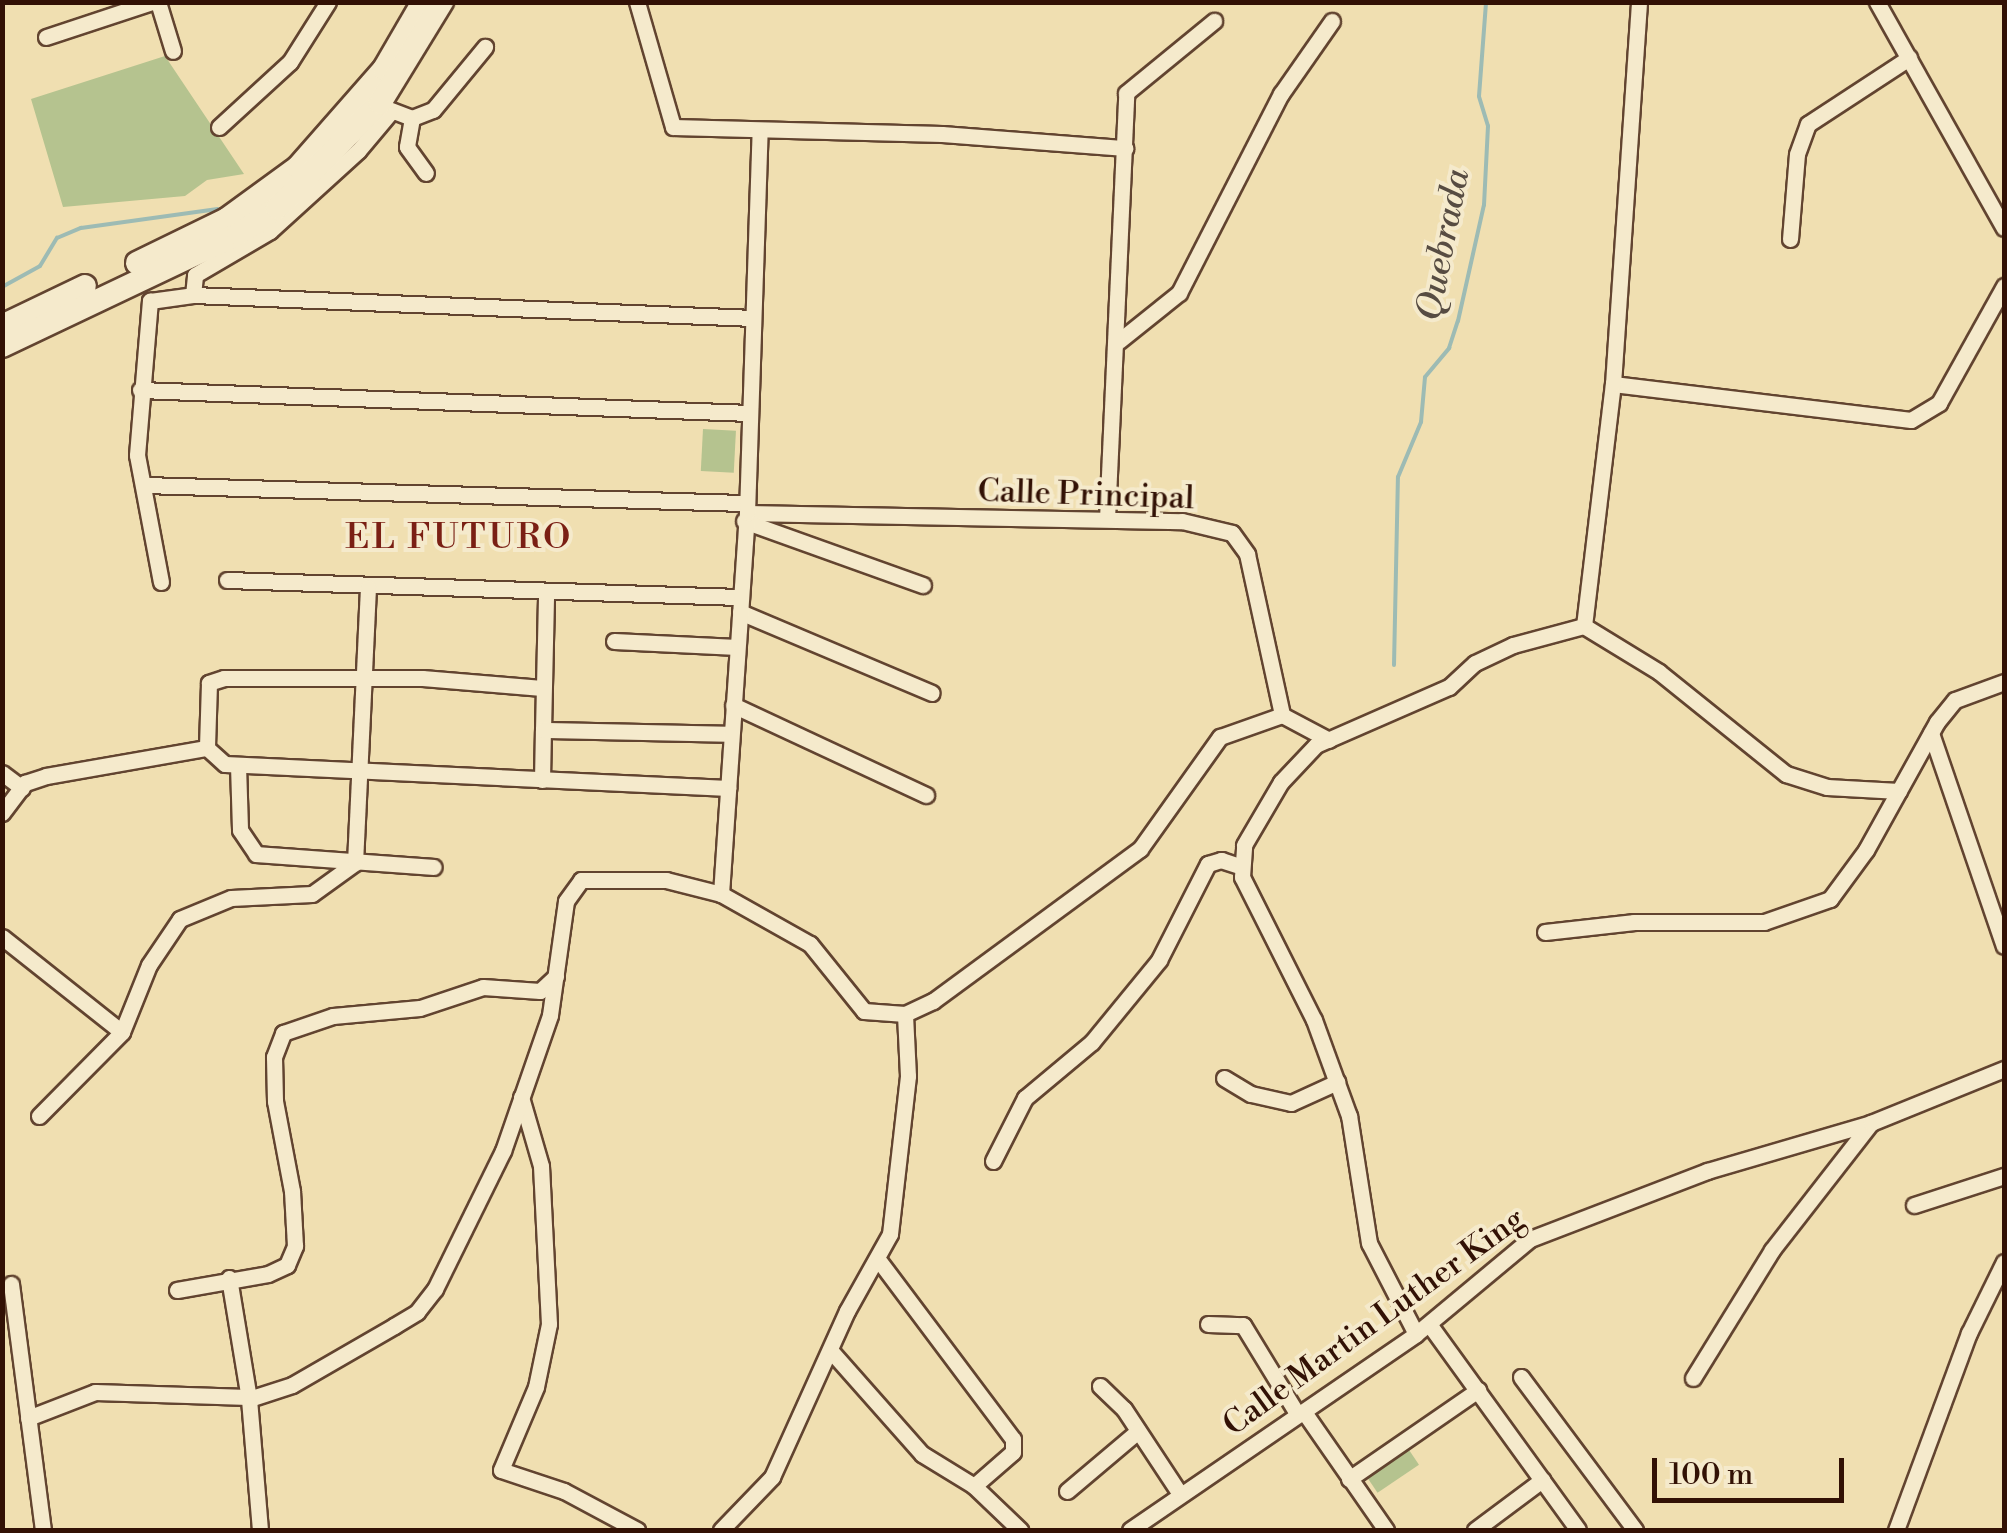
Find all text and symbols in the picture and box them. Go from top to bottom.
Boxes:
water label: Quebrada [1409,166,1479,324]
street label: Calle Principal [977,472,1195,518]
district label: EL FUTURO [345,517,573,559]
street label: Calle Martin Luther King [1216,1200,1532,1444]
scale bar [1657,1438,1850,1500]
text: 100 m [1669,1456,1753,1494]

